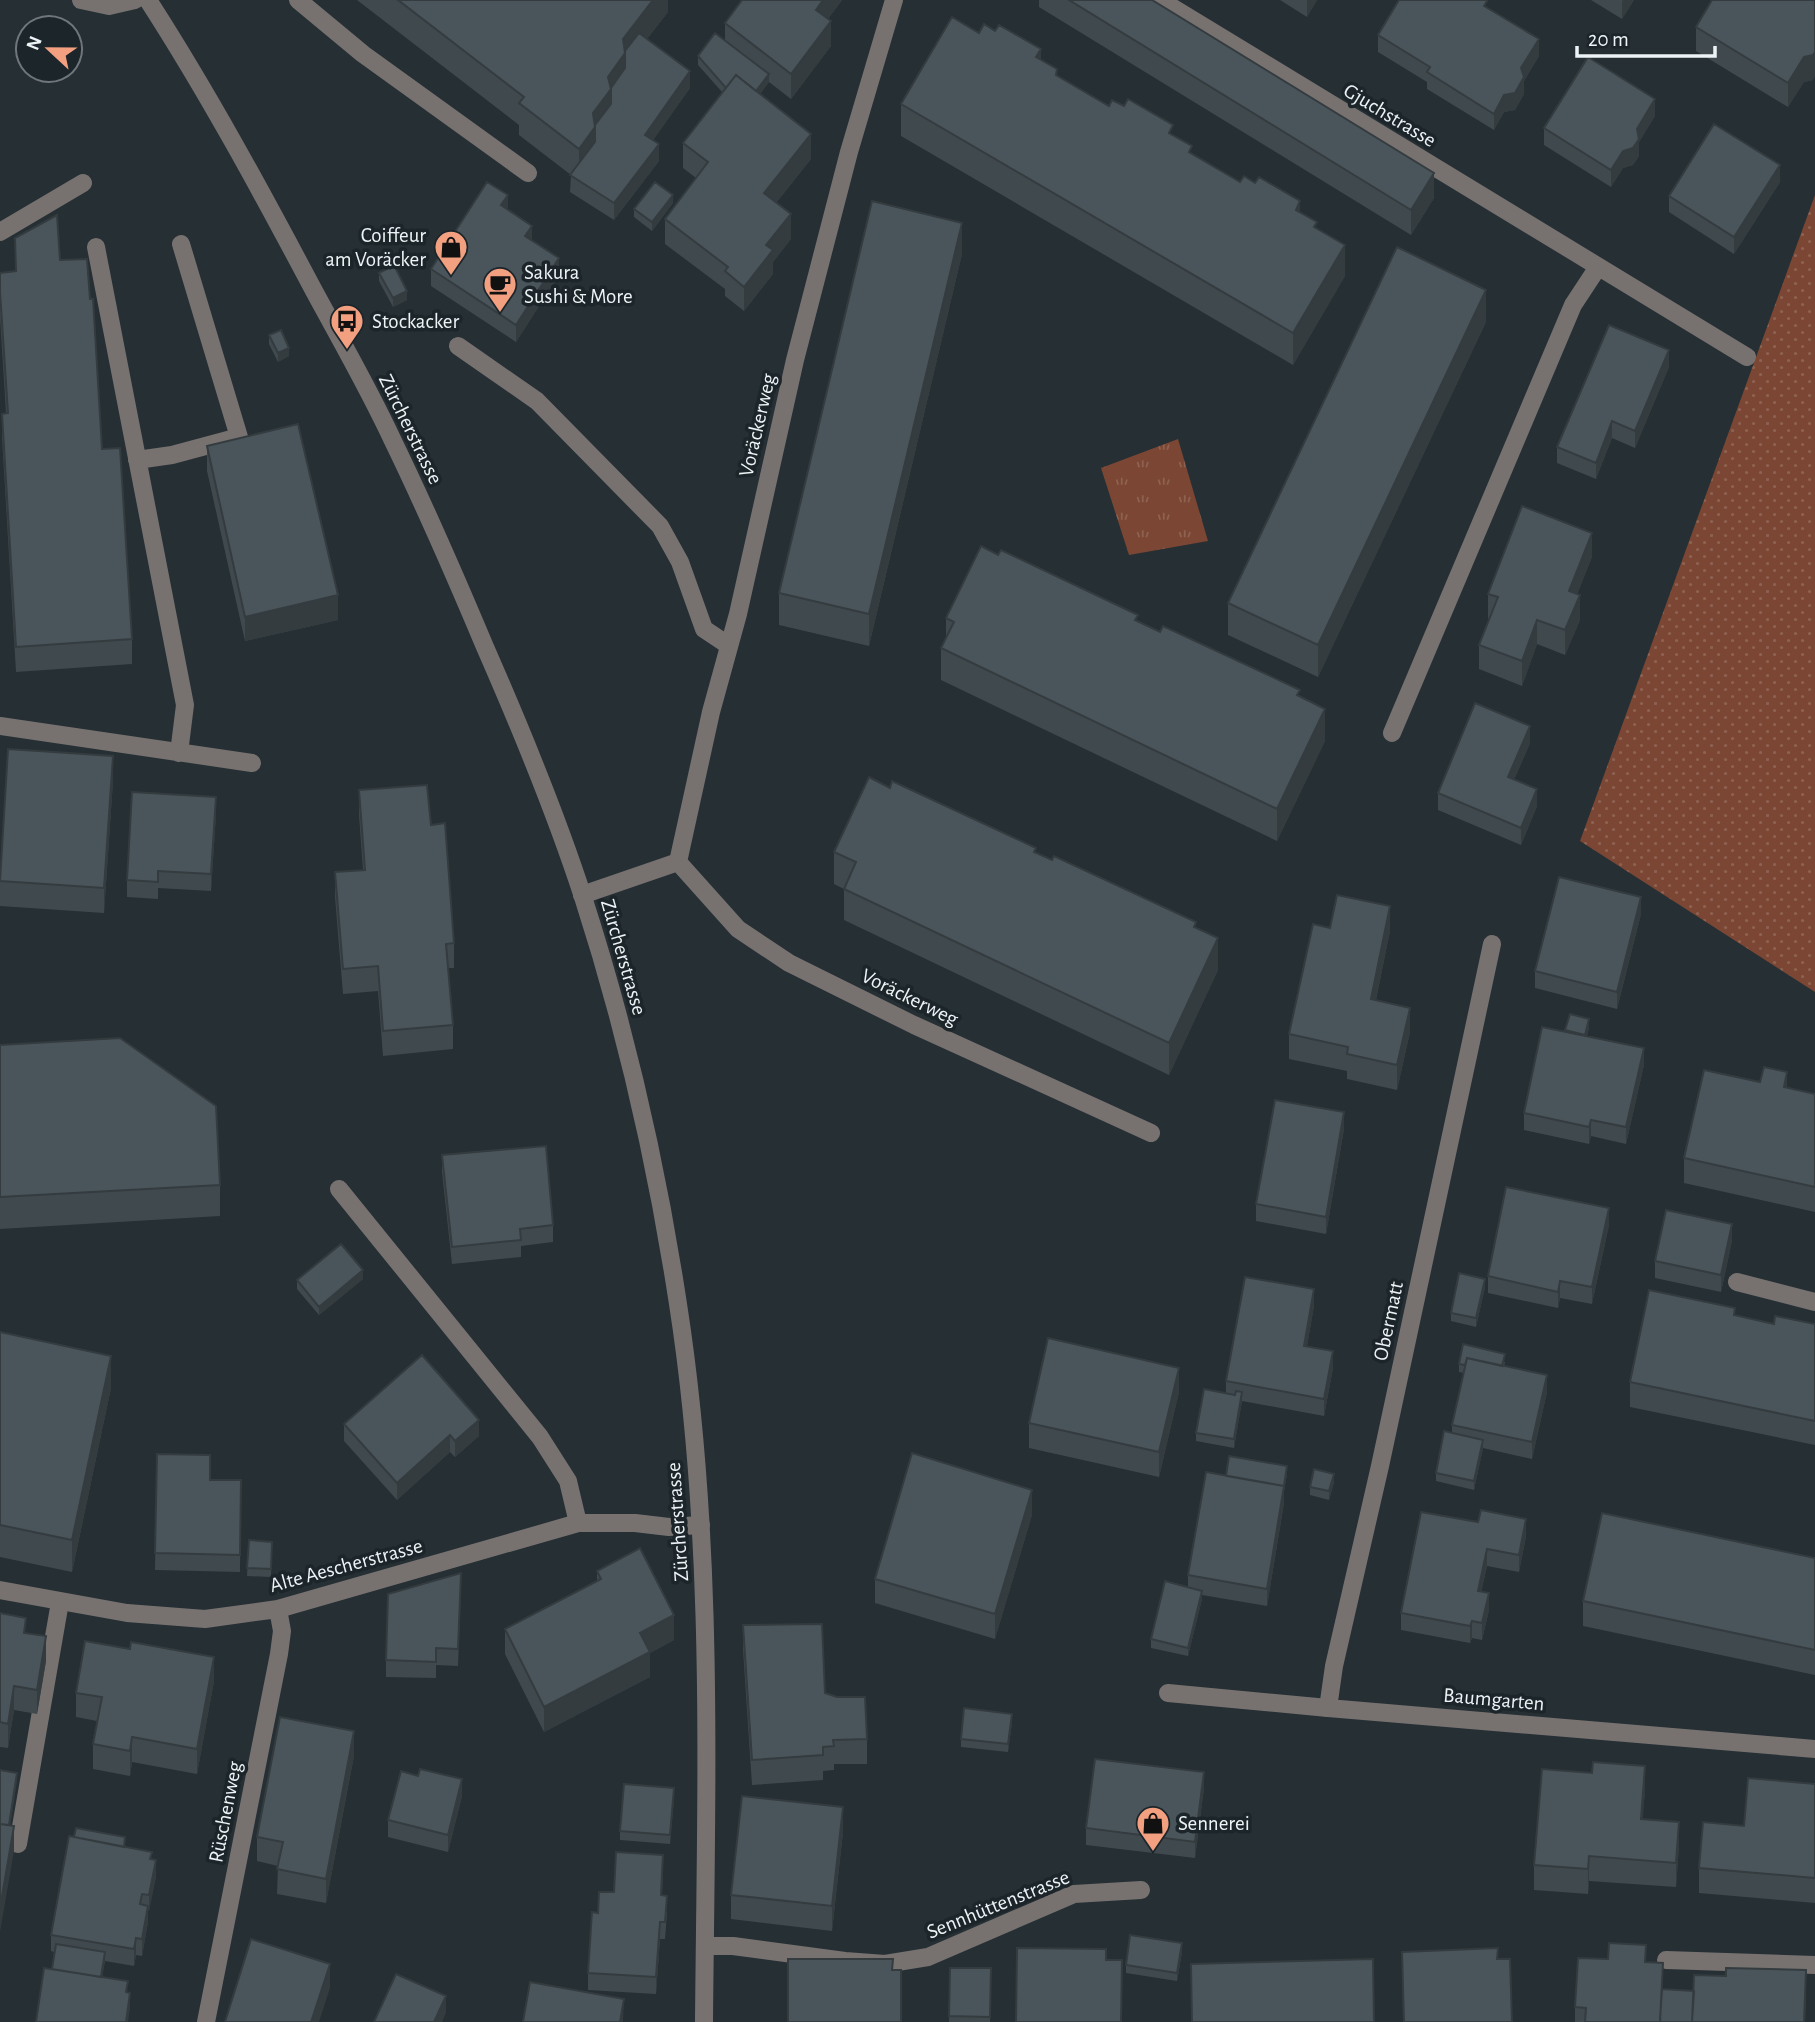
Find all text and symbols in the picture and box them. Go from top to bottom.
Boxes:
north arrow [14,14,84,84]
scale bar [1577,14,1715,58]
text: 20 m [1588,29,1629,50]
text: N [23,34,46,53]
street label: Gjuchstrasse [1340,80,1440,151]
place label: Coiffeur am Voräcker [325,225,426,270]
shop icon: Coiffeur am Voräcker [432,228,470,277]
place label: Sakura Sushi & More [524,262,633,307]
cafe icon: Sakura Sushi & More [481,265,519,314]
bus stop icon: Stockacker [328,302,366,351]
place label: Stockacker [372,311,460,332]
street label: Zürcherstrasse [375,371,446,488]
street label: Voräckerweg [735,371,780,479]
street label: Zürcherstrasse [597,897,650,1017]
street label: Voräckerweg [858,965,962,1030]
street label: Obermatt [1370,1279,1407,1363]
street label: Zürcherstrasse [663,1462,692,1582]
street label: Alte Aescherstrasse [267,1535,425,1596]
street label: Baumgarten [1443,1685,1545,1714]
street label: Rüschenweg [205,1759,246,1864]
shop icon: Sennerei [1134,1804,1172,1853]
place label: Sennerei [1178,1813,1250,1834]
street label: Sennhüttenstrasse [924,1866,1073,1943]

